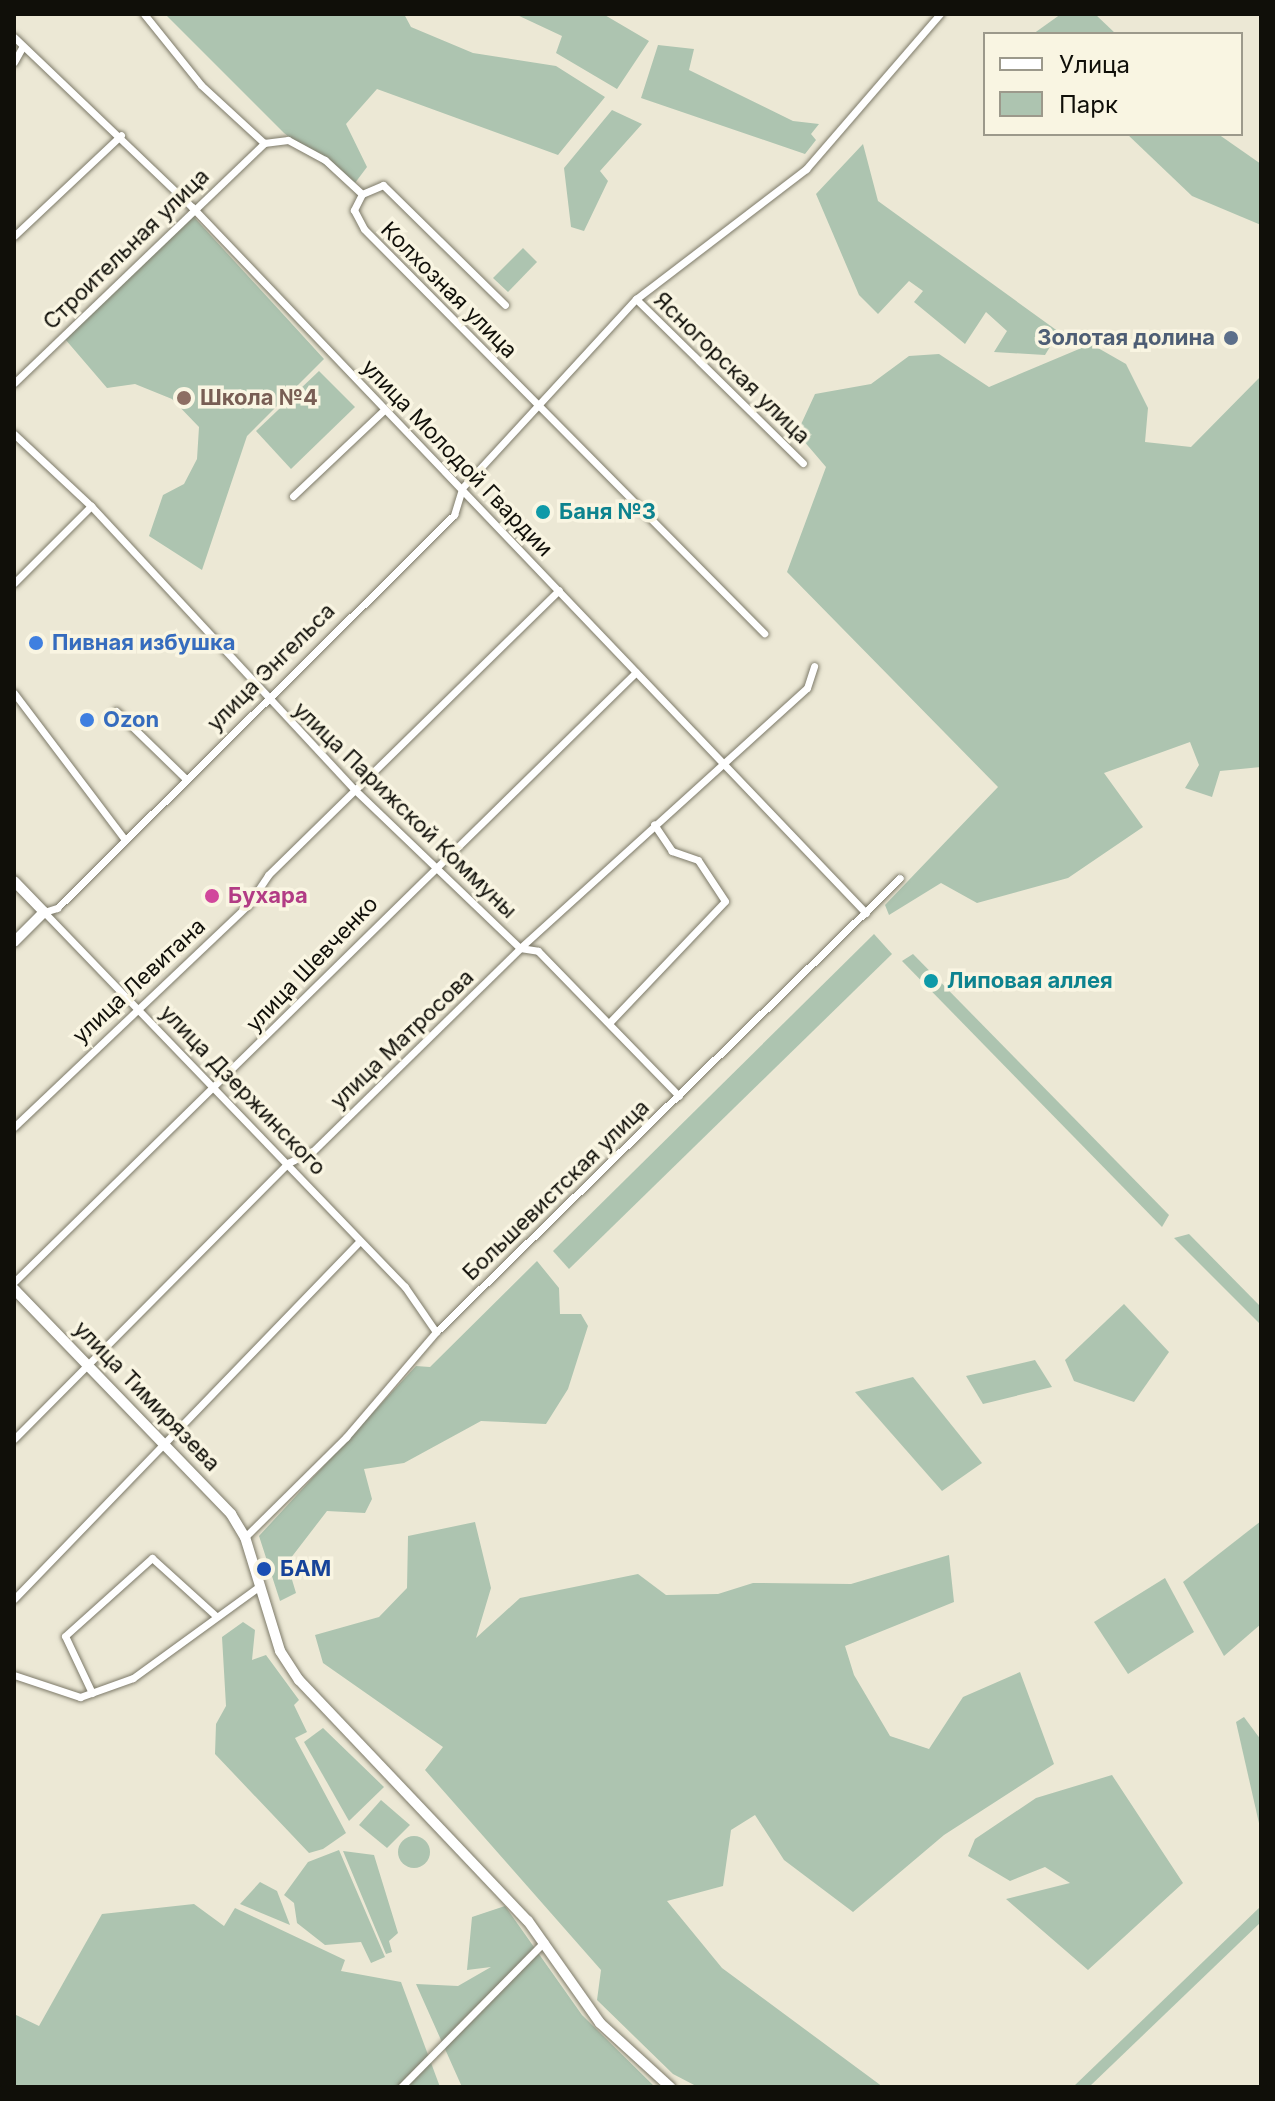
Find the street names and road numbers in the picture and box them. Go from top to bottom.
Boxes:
street label: Строительная улица [38,163,214,335]
street label: Колхозная улица [375,216,523,364]
street label: Ясногорская улица [649,287,815,449]
street label: улица Молодой Гвардии [356,354,558,562]
street label: улица Энгельса [202,598,340,736]
street label: улица Парижской Коммуны [288,696,522,924]
street label: улица Шевченко [241,891,383,1037]
street label: улица Левитана [67,913,211,1049]
street label: улица Матросова [325,964,479,1114]
street label: улица Дзержинского [155,999,331,1181]
street label: Большевистская улица [457,1094,655,1286]
street label: улица Тимирязева [68,1315,226,1477]

